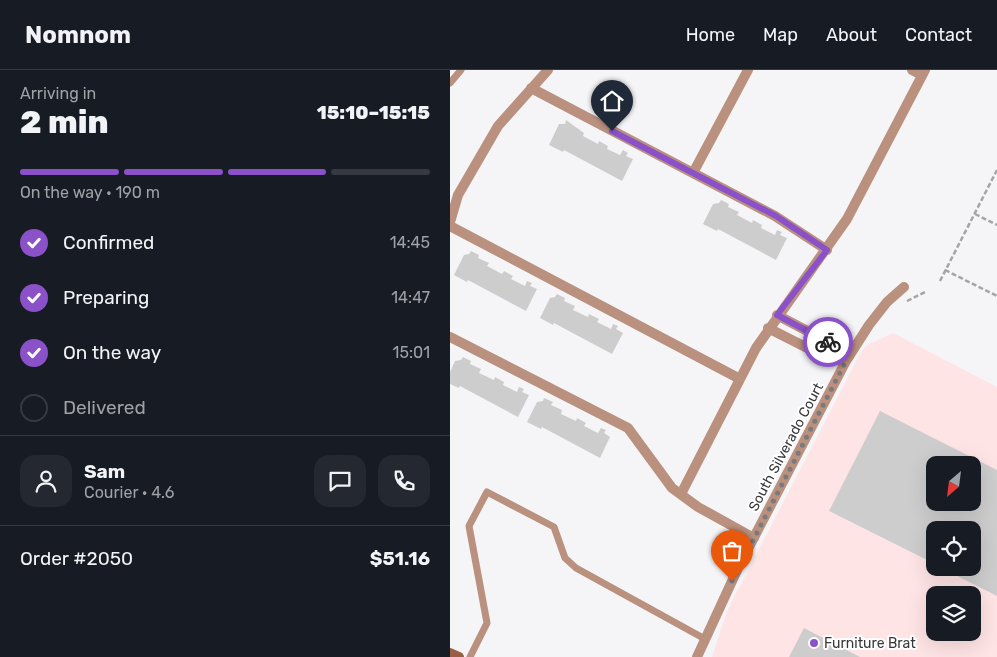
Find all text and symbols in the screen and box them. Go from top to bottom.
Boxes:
text: Nomnom [25,21,131,49]
text: Home [686,24,735,46]
text: Map [763,24,798,46]
text: About [826,24,877,46]
text: Contact [905,24,972,46]
pin [591,80,633,131]
text: Arriving in [20,84,96,103]
icon: home [598,87,626,115]
text: 15:10–15:15 [317,101,430,124]
text: 2 min [20,103,109,141]
text: On the way · 190 m [20,183,160,202]
icon: check [20,229,48,257]
text: Confirmed [63,231,154,254]
text: 14:45 [390,233,430,252]
icon: check [20,284,48,312]
text: Preparing [63,286,149,309]
text: 14:47 [391,288,430,307]
courier [803,317,853,367]
icon: bike [814,328,842,356]
icon: check [20,339,48,367]
text: On the way [63,341,161,364]
text: 15:01 [393,343,430,362]
street label: South Silverado Court [745,380,827,514]
text: Delivered [63,396,146,419]
button: person [20,455,72,507]
button: chat [314,455,366,507]
button: phone [378,455,430,507]
north arrow [926,456,981,511]
map controls [926,456,981,641]
text: Sam [84,460,125,483]
text: Courier · 4.6 [84,483,174,502]
button: locate [926,521,981,576]
pin [711,530,753,581]
icon: bag [718,537,746,565]
text: Order #2050 [20,547,133,570]
text: $51.16 [370,547,430,570]
button: layers [926,586,981,641]
place label: Furniture Brat [824,635,916,652]
marker: Furniture Brat [808,637,820,649]

